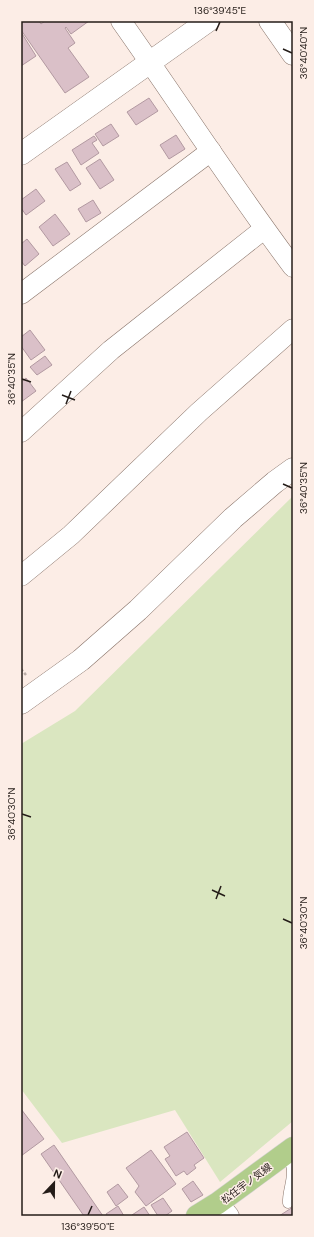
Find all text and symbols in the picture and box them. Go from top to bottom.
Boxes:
text: 136°39'45"E [194,4,246,17]
text: 36°40'40"N [297,27,310,79]
text: 36°40'35"N [5,353,18,405]
text: 36°40'35"N [297,462,310,514]
text: 36°40'30"N [5,788,18,840]
text: 36°40'30"N [297,897,310,949]
street label: 松任宇ノ気線 [218,1160,274,1207]
north arrow [34,1163,74,1203]
text: N [51,1166,64,1182]
text: 136°39'50"E [61,1220,115,1233]

